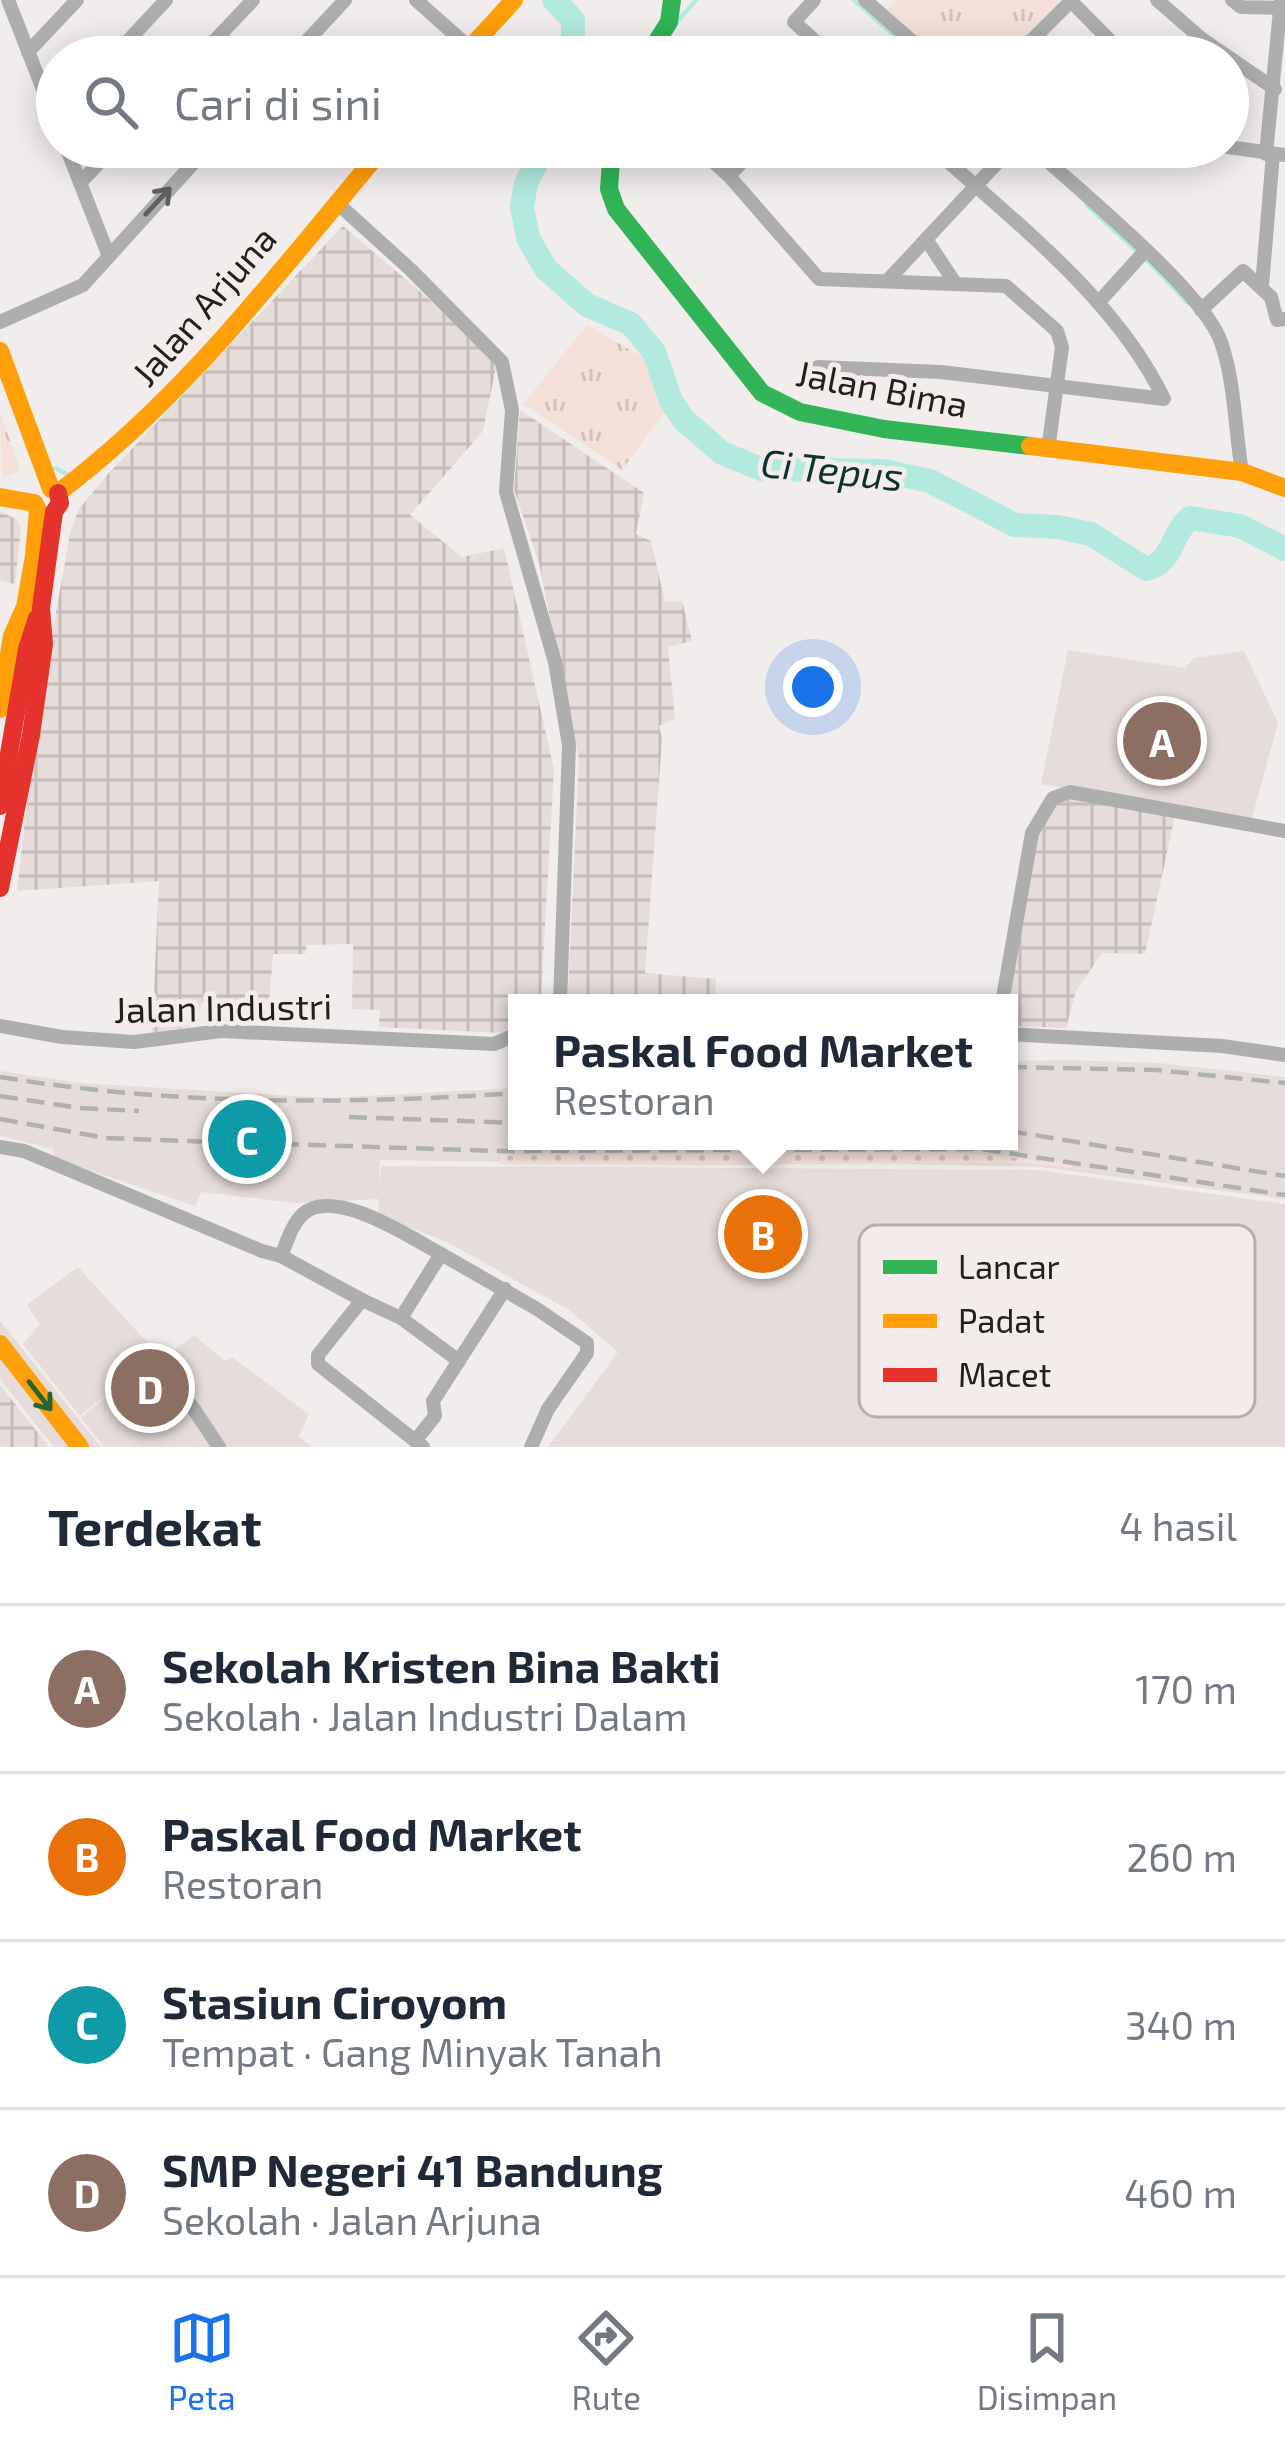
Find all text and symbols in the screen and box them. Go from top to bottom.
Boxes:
search box [36,36,1249,168]
icon: search [78,69,144,135]
text: Cari di sini [174,75,382,129]
one-way arrow [144,186,172,216]
street label: Jalan Arjuna [122,216,284,394]
street label: Jalan Bima [793,350,972,425]
water label: Ci Tepus [759,438,906,499]
your location [783,657,843,717]
pin: A [1123,696,1201,786]
street label: Jalan Industri [113,983,332,1030]
popup [508,994,1018,1150]
text: Paskal Food Market [553,1022,973,1076]
text: Restoran [553,1076,715,1123]
pin: C [208,1094,286,1184]
pin: B [724,1189,802,1279]
legend [859,1225,1255,1417]
text: Lancar [958,1246,1060,1286]
text: Padat [958,1300,1045,1340]
pin: D [111,1343,189,1433]
text: Macet [958,1354,1051,1394]
one-way arrow [26,1379,53,1411]
text: Terdekat [48,1495,262,1556]
text: 4 hasil [1119,1502,1237,1549]
text: Sekolah Kristen Bina Bakti [162,1638,721,1692]
text: A [74,1665,100,1712]
text: 170 m [1135,1665,1237,1712]
text: Sekolah · Jalan Industri Dalam [162,1692,687,1739]
text: Paskal Food Market [162,1806,582,1860]
text: B [75,1833,99,1880]
text: 260 m [1126,1833,1237,1880]
text: Restoran [162,1860,323,1907]
text: Stasiun Ciroyom [162,1974,507,2028]
text: C [76,2001,98,2048]
text: 340 m [1125,2001,1237,2048]
text: Tempat · Gang Minyak Tanah [162,2028,663,2075]
text: SMP Negeri 41 Bandung [162,2142,663,2196]
text: D [74,2169,100,2216]
text: 460 m [1124,2169,1237,2216]
text: Sekolah · Jalan Arjuna [162,2196,542,2243]
tab: Peta [168,2305,236,2417]
tab: Rute [571,2305,641,2417]
tab: Disimpan [977,2305,1117,2417]

